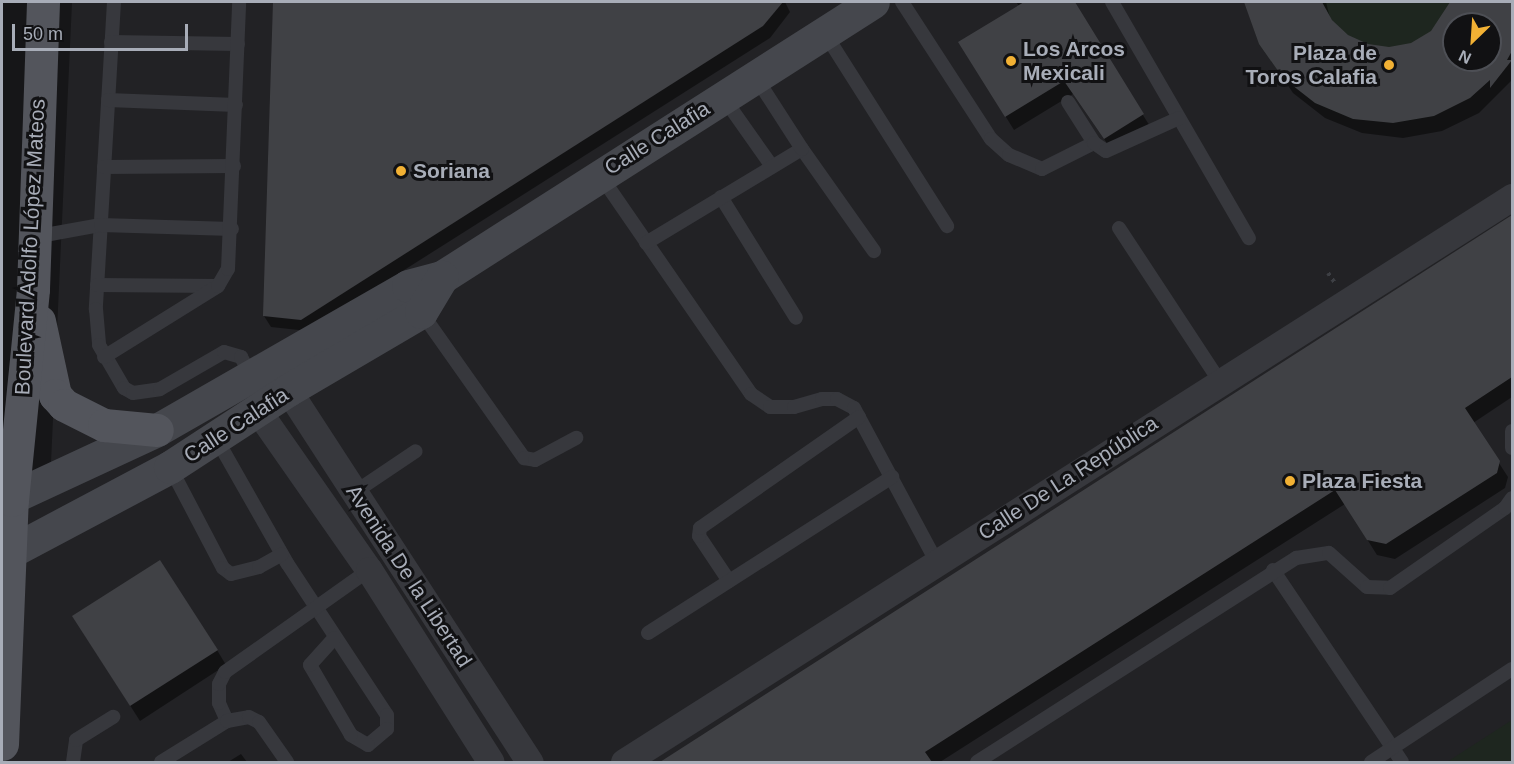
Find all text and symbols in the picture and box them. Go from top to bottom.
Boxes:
scale bar [15,12,190,50]
north arrow [1442,12,1502,72]
text: 50 m [23,24,63,44]
place label: Los Arcos Mexicali [1023,36,1126,86]
place label: Plaza de Toros Calafia [1246,40,1377,90]
text: N [1456,47,1474,67]
marker: Los Arcos Mexicali [1004,54,1018,68]
marker: Plaza de Toros Calafia [1382,58,1396,72]
street label: Calle Calafia [600,96,714,180]
street label: Boulevard Adolfo López Mateos [10,98,50,396]
place label: Soriana [413,158,490,184]
marker: Soriana [394,164,408,178]
street label: Calle Calafia [179,382,293,468]
street label: Calle De La República [974,411,1162,545]
place label: Plaza Fiesta [1302,468,1422,494]
marker: Plaza Fiesta [1283,474,1297,488]
street label: Avenida De la Libertad [341,480,477,672]

